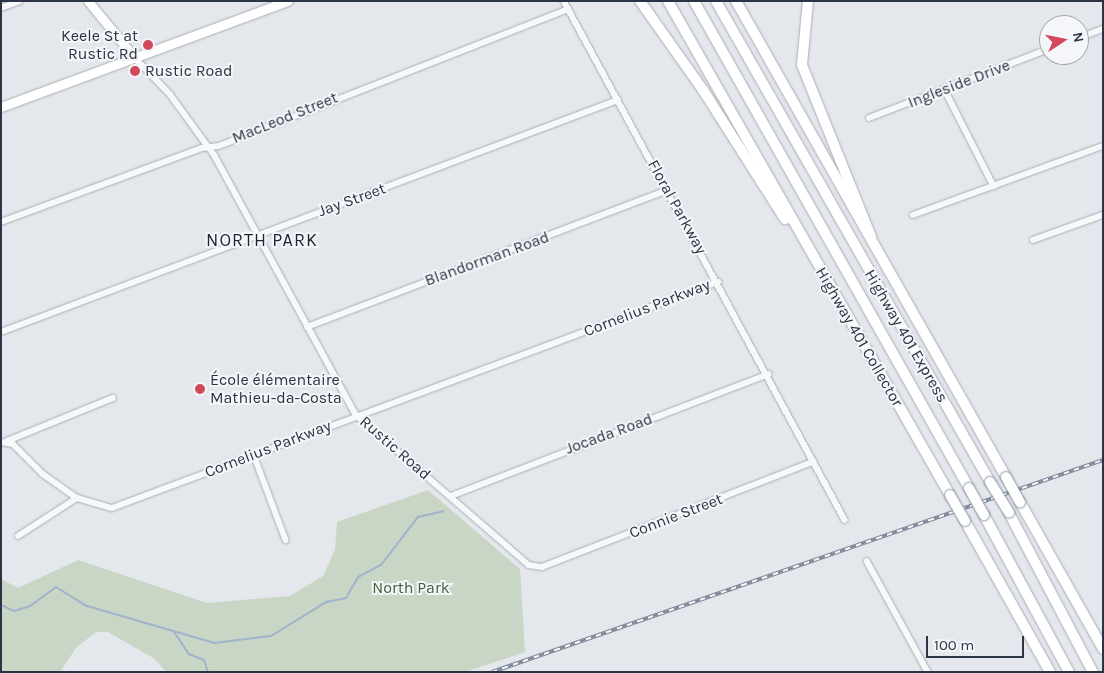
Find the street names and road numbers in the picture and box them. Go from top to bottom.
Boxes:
street label: Ingleside Drive [905,56,1013,112]
street label: MacLeod Street [229,88,341,148]
street label: Floral Parkway [643,157,711,257]
street label: Jay Street [316,179,388,221]
street label: Blandorman Road [422,228,552,290]
street label: Highway 401 Collector [811,264,907,410]
street label: Highway 401 Express [860,266,952,406]
street label: Cornelius Parkway [581,275,713,341]
street label: Jocada Road [563,409,655,459]
street label: Rustic Road [356,412,434,484]
street label: Cornelius Parkway [202,416,334,482]
street label: Connie Street [627,489,725,543]

